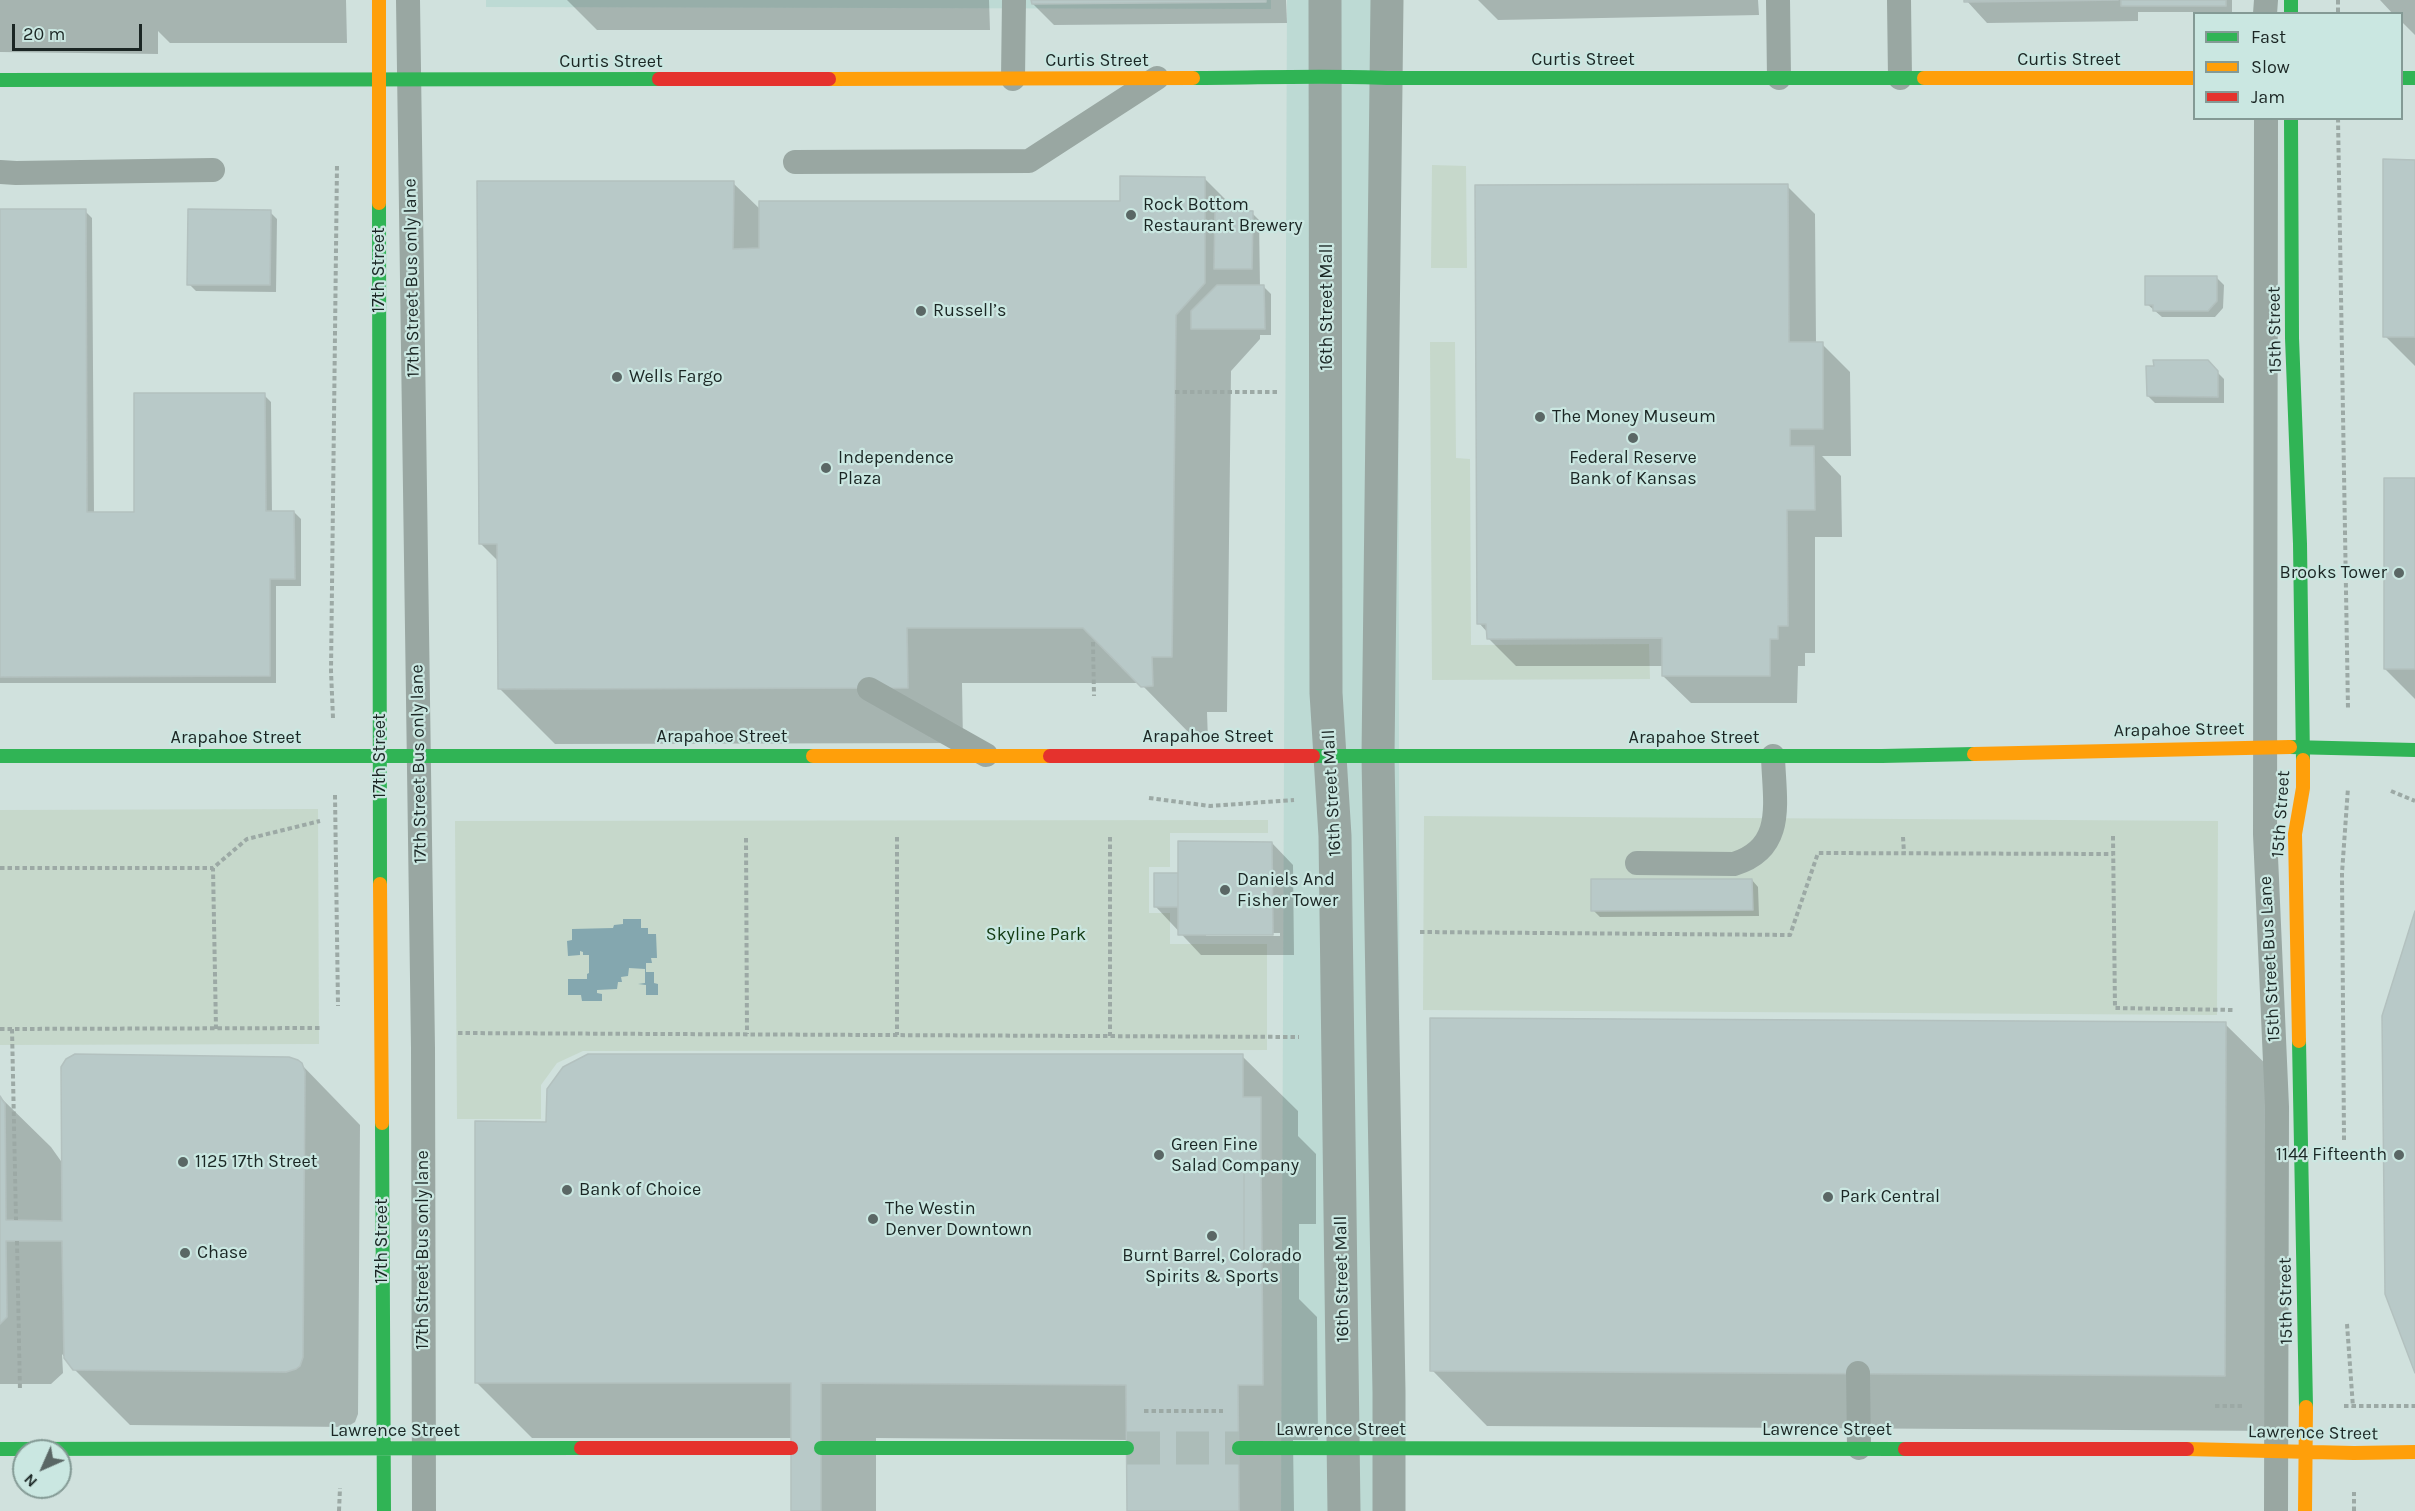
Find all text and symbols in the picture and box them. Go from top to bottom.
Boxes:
scale bar [15,12,146,50]
legend [2193,12,2403,120]
text: 20 m [23,23,65,45]
text: Fast [2251,26,2286,48]
street label: Curtis Street [1531,49,1635,71]
street label: Curtis Street [2017,49,2121,71]
street label: Curtis Street [1045,50,1149,72]
street label: Curtis Street [559,51,663,73]
text: Slow [2251,56,2290,78]
text: Jam [2251,86,2285,108]
street label: 17th Street Bus only lane [399,178,425,378]
place label: Rock Bottom Restaurant Brewery [1143,194,1303,236]
marker: Rock Bottom Restaurant Brewery [1124,208,1138,222]
street label: 17th Street [368,227,390,313]
street label: 16th Street Mall [1316,243,1338,371]
street label: 15th Street [2263,286,2287,374]
place label: Russell’s [933,300,1006,322]
marker: Russell’s [914,304,928,318]
place label: Wells Fargo [629,366,723,388]
marker: Wells Fargo [610,370,624,384]
place label: The Money Museum [1552,406,1716,428]
marker: The Money Museum [1533,410,1547,424]
marker: Federal Reserve Bank of Kansas [1626,431,1640,445]
place label: Independence Plaza [838,447,954,490]
place label: Federal Reserve Bank of Kansas [1569,447,1697,490]
marker: Independence Plaza [819,461,833,475]
place label: Brooks Tower [2280,562,2387,584]
marker: Brooks Tower [2392,566,2406,580]
street label: 17th Street Bus only lane [406,664,432,864]
street label: 17th Street [369,713,391,799]
street label: Arapahoe Street [2113,718,2245,742]
street label: Arapahoe Street [657,726,787,748]
street label: Arapahoe Street [1143,726,1273,748]
street label: Arapahoe Street [171,727,301,749]
street label: Arapahoe Street [1629,727,1759,749]
street label: 16th Street Mall [1318,729,1346,857]
street label: 15th Street [2267,770,2295,858]
place label: Daniels And Fisher Tower [1237,869,1338,912]
street label: 15th Street Bus Lane [2255,876,2285,1042]
marker: Daniels And Fisher Tower [1218,883,1232,897]
park label: Skyline Park [986,924,1086,946]
place label: Green Fine Salad Company [1171,1134,1299,1176]
place label: 1144 Fifteenth [2276,1144,2387,1166]
marker: Green Fine Salad Company [1152,1148,1166,1162]
marker: 1144 Fifteenth [2392,1148,2406,1162]
street label: 17th Street Bus only lane [412,1150,434,1350]
place label: 1125 17th Street [195,1151,317,1173]
marker: 1125 17th Street [176,1155,190,1169]
place label: Bank of Choice [579,1179,701,1201]
marker: Bank of Choice [560,1183,574,1197]
place label: Park Central [1840,1186,1940,1208]
marker: Park Central [1821,1190,1835,1204]
street label: 17th Street [371,1198,393,1284]
place label: The Westin Denver Downtown [885,1198,1032,1240]
marker: The Westin Denver Downtown [866,1212,880,1226]
street label: 16th Street Mall [1330,1215,1354,1343]
marker: Burnt Barrel, Colorado Spirits & Sports [1205,1229,1219,1243]
place label: Chase [197,1242,248,1264]
place label: Burnt Barrel, Colorado Spirits & Sports [1122,1245,1302,1288]
marker: Chase [178,1246,192,1260]
street label: 15th Street [2274,1257,2298,1345]
street label: Lawrence Street [1276,1419,1406,1441]
street label: Lawrence Street [1762,1419,1892,1441]
street label: Lawrence Street [330,1420,460,1442]
street label: Lawrence Street [2248,1421,2378,1445]
north arrow [12,1439,72,1499]
text: N [20,1470,41,1491]

